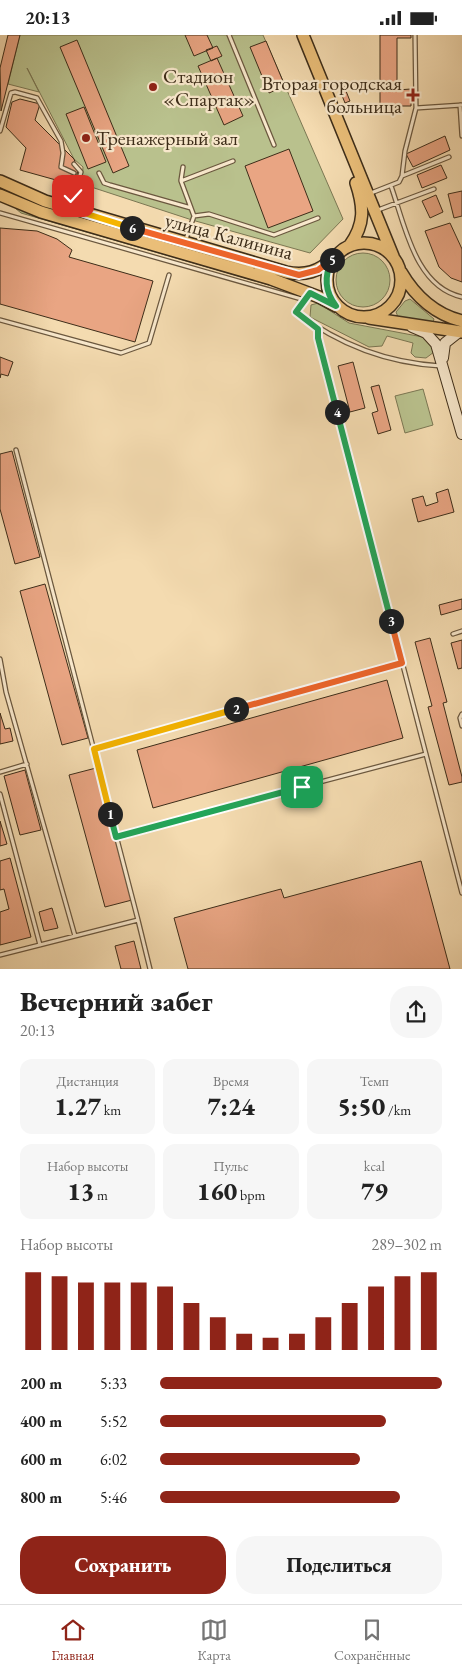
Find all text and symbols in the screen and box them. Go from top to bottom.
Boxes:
text: 20:13 [25,5,71,30]
place label: Стадион «Спартак» [163,63,255,112]
place label: Вторая городская больница [261,70,402,119]
marker: Стадион «Спартак» [147,81,159,93]
marker: Вторая городская больница [406,88,420,102]
place label: Тренажерный зал [96,125,238,151]
marker: Тренажерный зал [80,132,92,144]
pin [52,175,94,217]
icon: check [59,182,87,210]
street label: улица Калинина [162,206,296,266]
pin: 6 [120,215,144,241]
text: 6 [129,219,136,237]
pin: 5 [320,247,344,273]
text: 5 [329,251,336,269]
pin: 4 [324,399,350,425]
text: 4 [334,403,341,421]
pin: 3 [378,609,404,633]
text: 3 [388,612,395,630]
pin: 2 [224,697,248,721]
text: 2 [233,700,240,718]
pin [281,766,323,808]
icon: arrive [288,773,316,801]
pin: 1 [98,801,122,827]
text: 1 [107,805,114,823]
text: Вечерний забег [20,983,213,1019]
button: share [390,986,442,1038]
text: 20:13 [20,1020,55,1041]
text: Дистанция [56,1072,119,1090]
text: Время [213,1072,249,1090]
text: Темп [360,1072,389,1090]
text: 1.27 [54,1090,101,1122]
text: 7:24 [207,1090,255,1122]
text: 5:50 [338,1090,385,1122]
text: km [101,1101,121,1119]
text: /km [385,1101,411,1119]
text: Набор высоты [47,1157,128,1175]
text: Пульс [213,1157,249,1175]
text: kcal [364,1157,385,1175]
text: 13 [67,1175,94,1207]
text: 160 [197,1175,237,1207]
text: 79 [361,1175,388,1207]
text: m [94,1186,108,1204]
text: bpm [237,1186,265,1204]
text: Набор высоты [20,1234,113,1255]
text: 289–302 m [371,1234,442,1255]
text: 200 m [20,1373,62,1394]
text: 5:33 [100,1373,127,1394]
text: 400 m [20,1411,62,1432]
text: 5:52 [100,1411,127,1432]
text: 600 m [20,1449,62,1470]
text: 6:02 [100,1449,127,1470]
text: 800 m [20,1487,62,1508]
text: 5:46 [100,1487,127,1508]
button: Сохранить [20,1536,226,1594]
button: Поделиться [236,1536,442,1594]
tab: Главная [52,1616,94,1664]
tab: Карта [197,1616,231,1664]
tab: Сохранённые [334,1616,410,1664]

